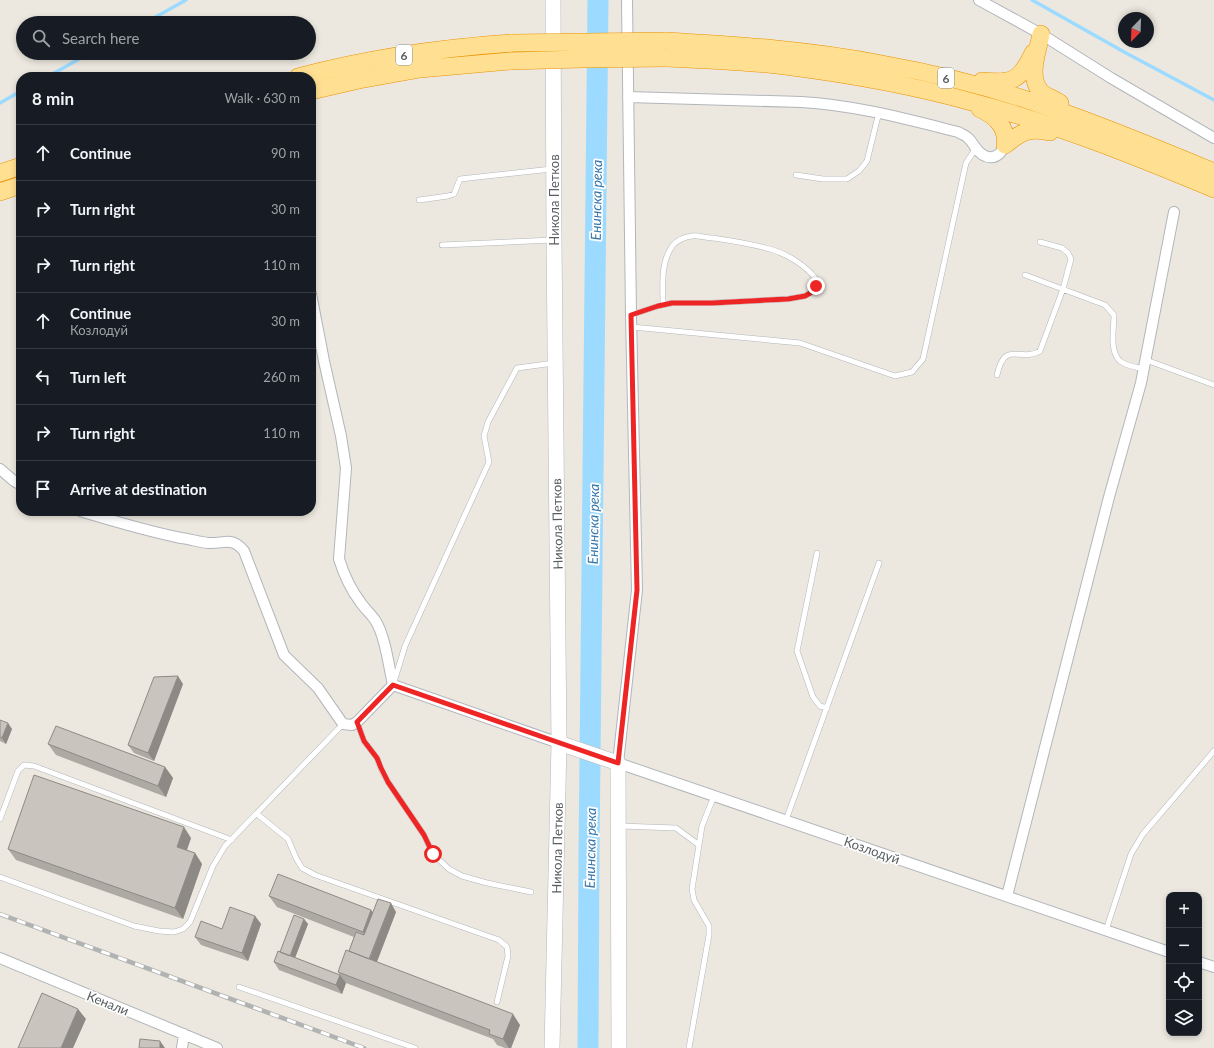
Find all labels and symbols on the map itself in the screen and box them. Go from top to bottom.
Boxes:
north arrow [1118,12,1154,48]
road number: 6 [396,45,412,65]
road number: 6 [938,68,954,88]
street label: Никола Петков [546,154,562,246]
water label: Енинска река [587,160,605,240]
route end [807,277,825,295]
street label: Никола Петков [548,478,566,570]
water label: Енинска река [584,484,602,564]
street label: Никола Петков [548,802,566,894]
water label: Енинска река [581,808,599,888]
street label: Козлодуй [842,833,902,867]
route start [424,845,442,863]
street label: Кенали [85,987,131,1019]

